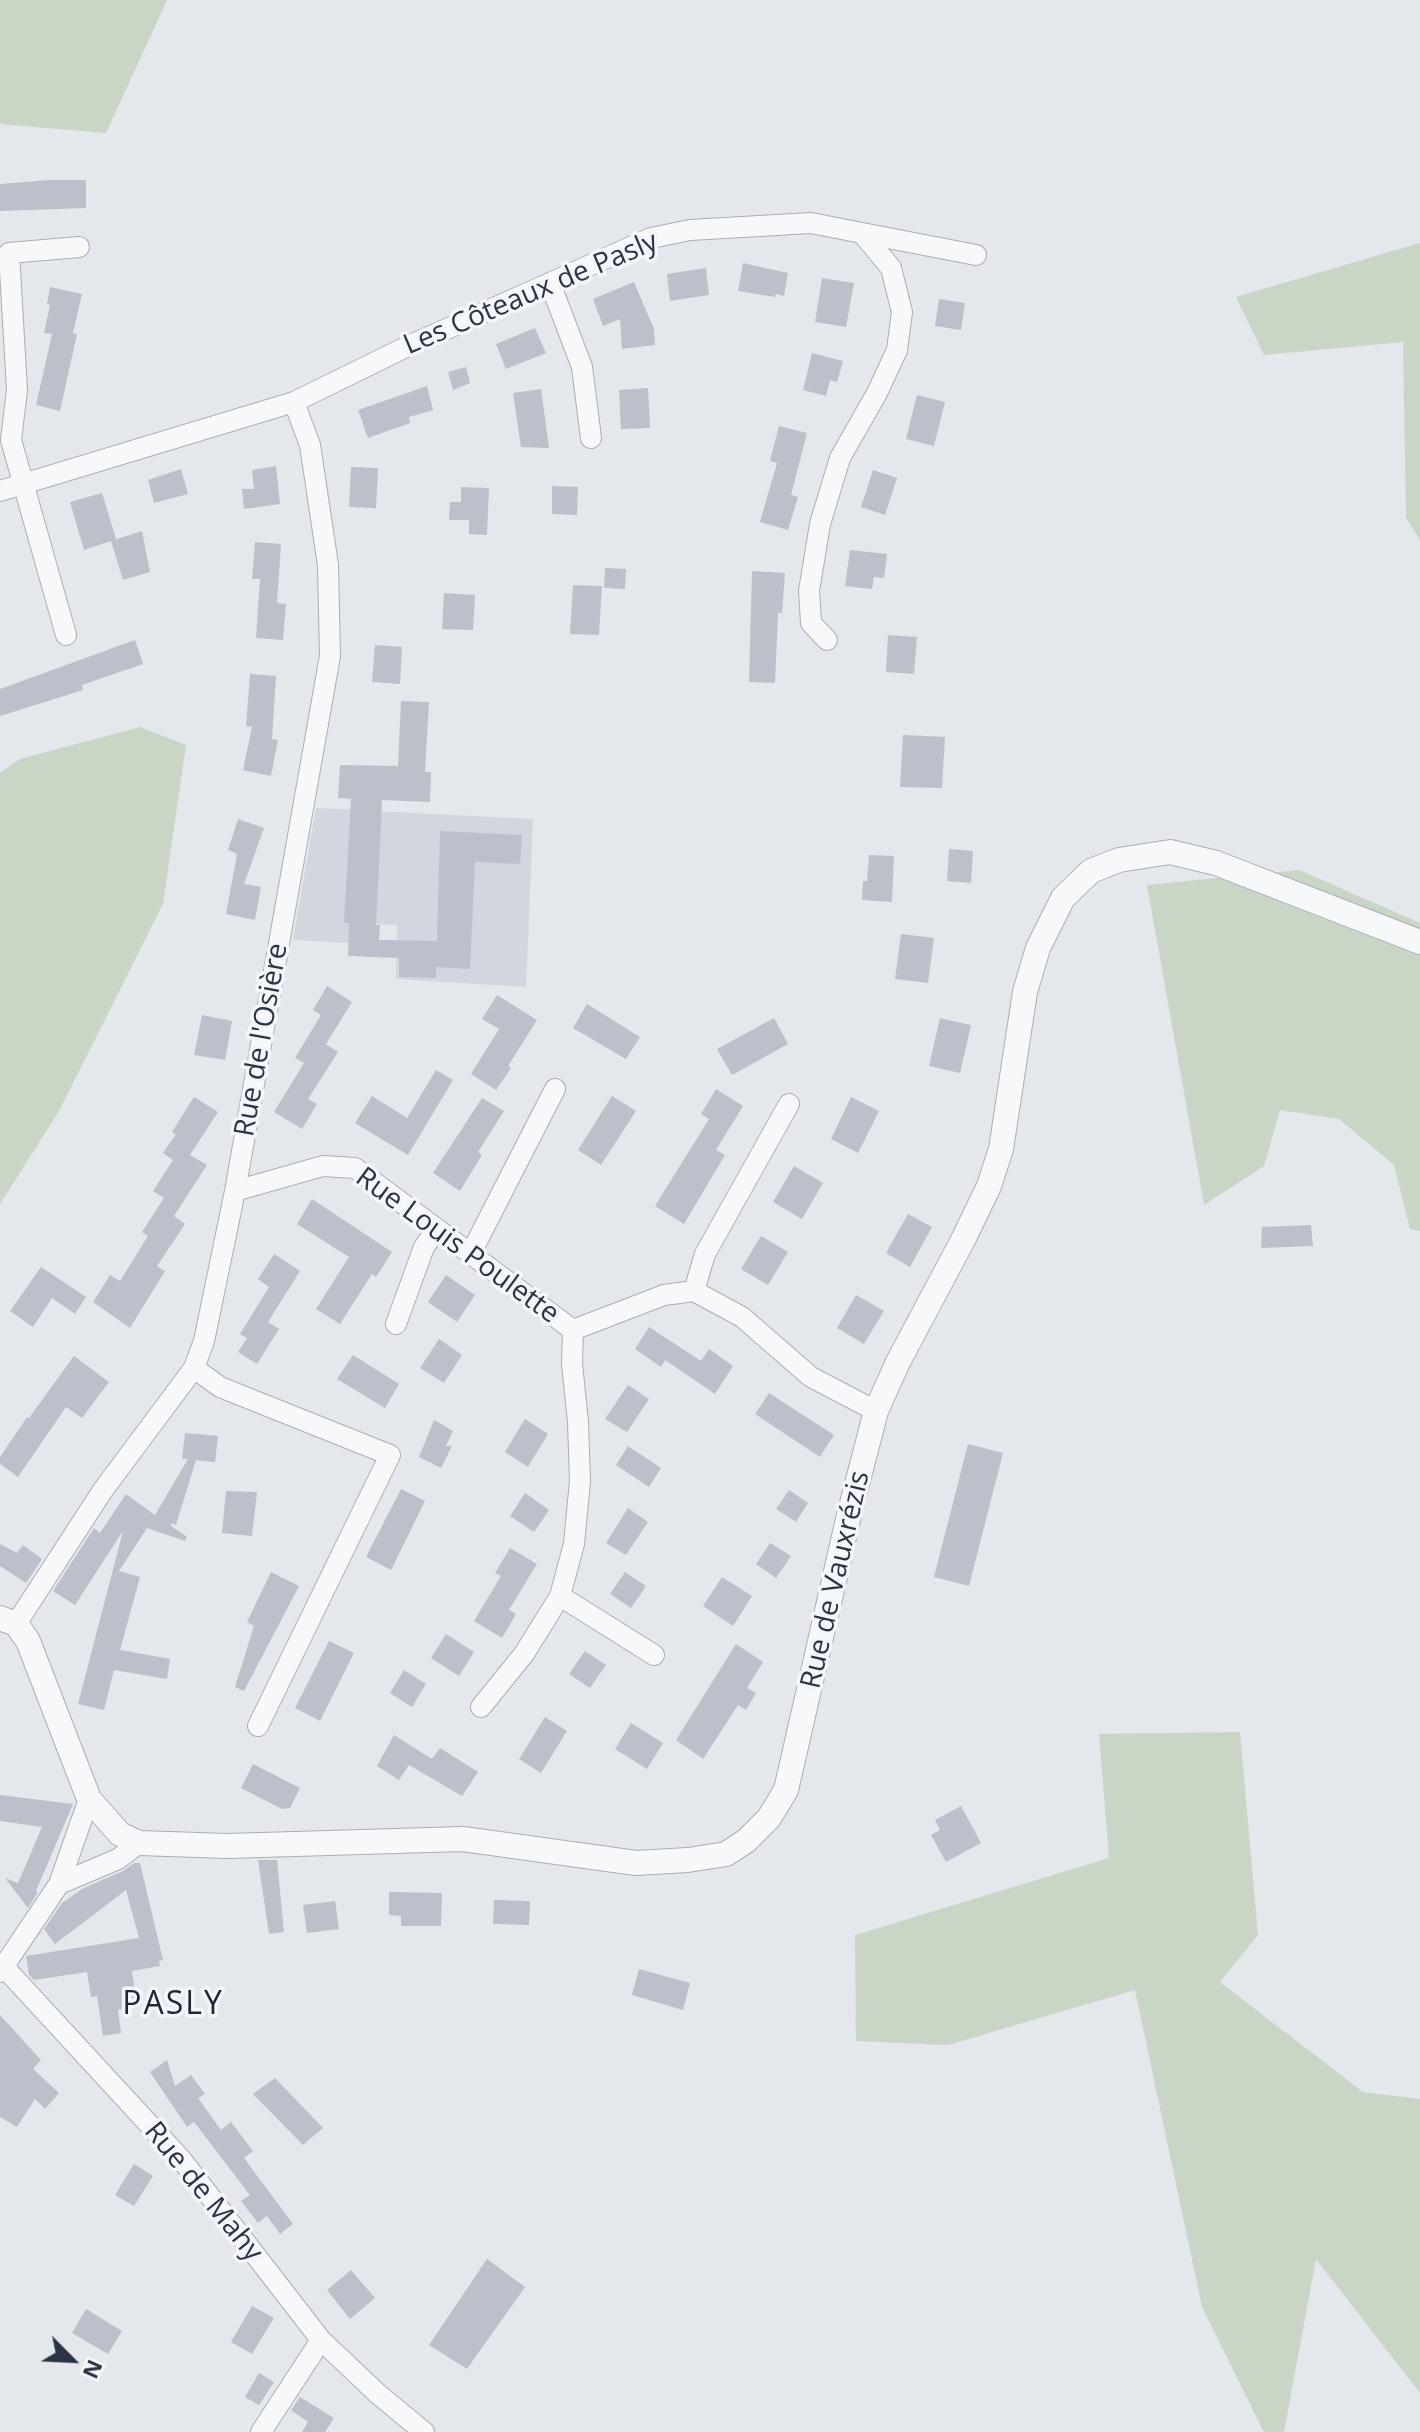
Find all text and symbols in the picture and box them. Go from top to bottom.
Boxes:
street label: Les Côteaux de Pasly [399,225,663,363]
street label: Rue de l'Osière [228,941,296,1139]
street label: Rue Louis Poulette [349,1161,565,1331]
street label: Rue de Vauxrézis [795,1468,877,1692]
district label: PASLY [122,1986,224,2024]
street label: Rue de Mahy [137,2116,269,2268]
north arrow [32,2320,112,2400]
text: N [77,2355,111,2384]

